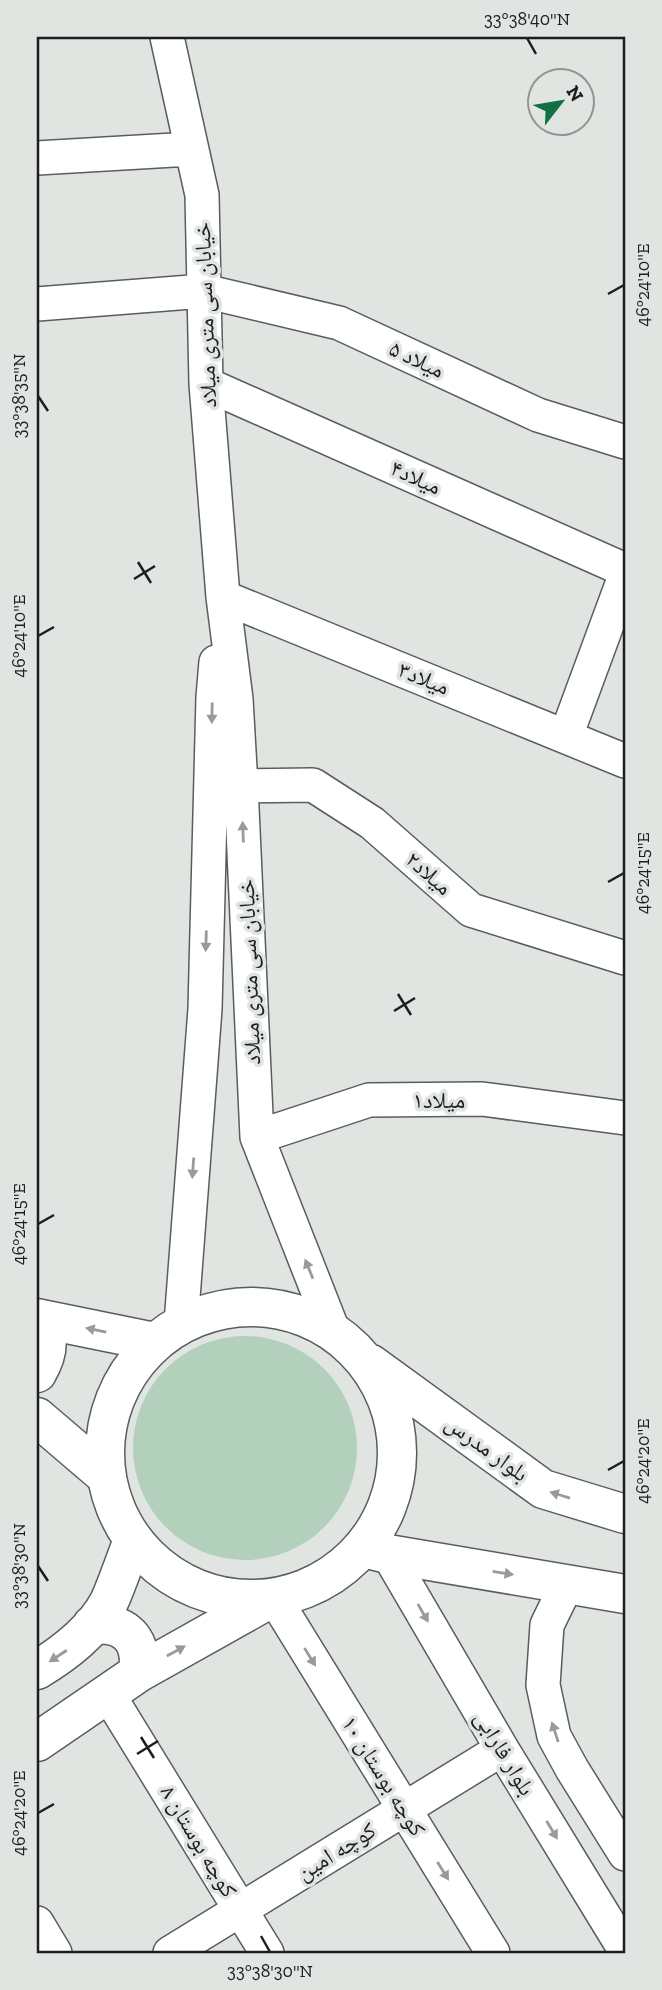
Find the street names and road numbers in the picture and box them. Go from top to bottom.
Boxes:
street label: خیابان سی متری میلاد [188,222,222,408]
street label: میلاد ۵ [385,334,449,384]
street label: میلاد۴ [386,454,446,500]
street label: میلاد۳ [394,655,454,701]
street label: میلاد۲ [400,845,458,901]
street label: خیابان سی متری میلاد [232,879,266,1065]
street label: میلاد۱ [413,1086,465,1114]
street label: بلوار مدرس [440,1408,534,1488]
street label: بلوار فارابی [469,1705,541,1801]
street label: کوچه بوستان ۱۰ [336,1711,432,1842]
street label: کوچه بوستان ۸ [155,1780,244,1903]
street label: کوچه امین [291,1816,381,1886]

